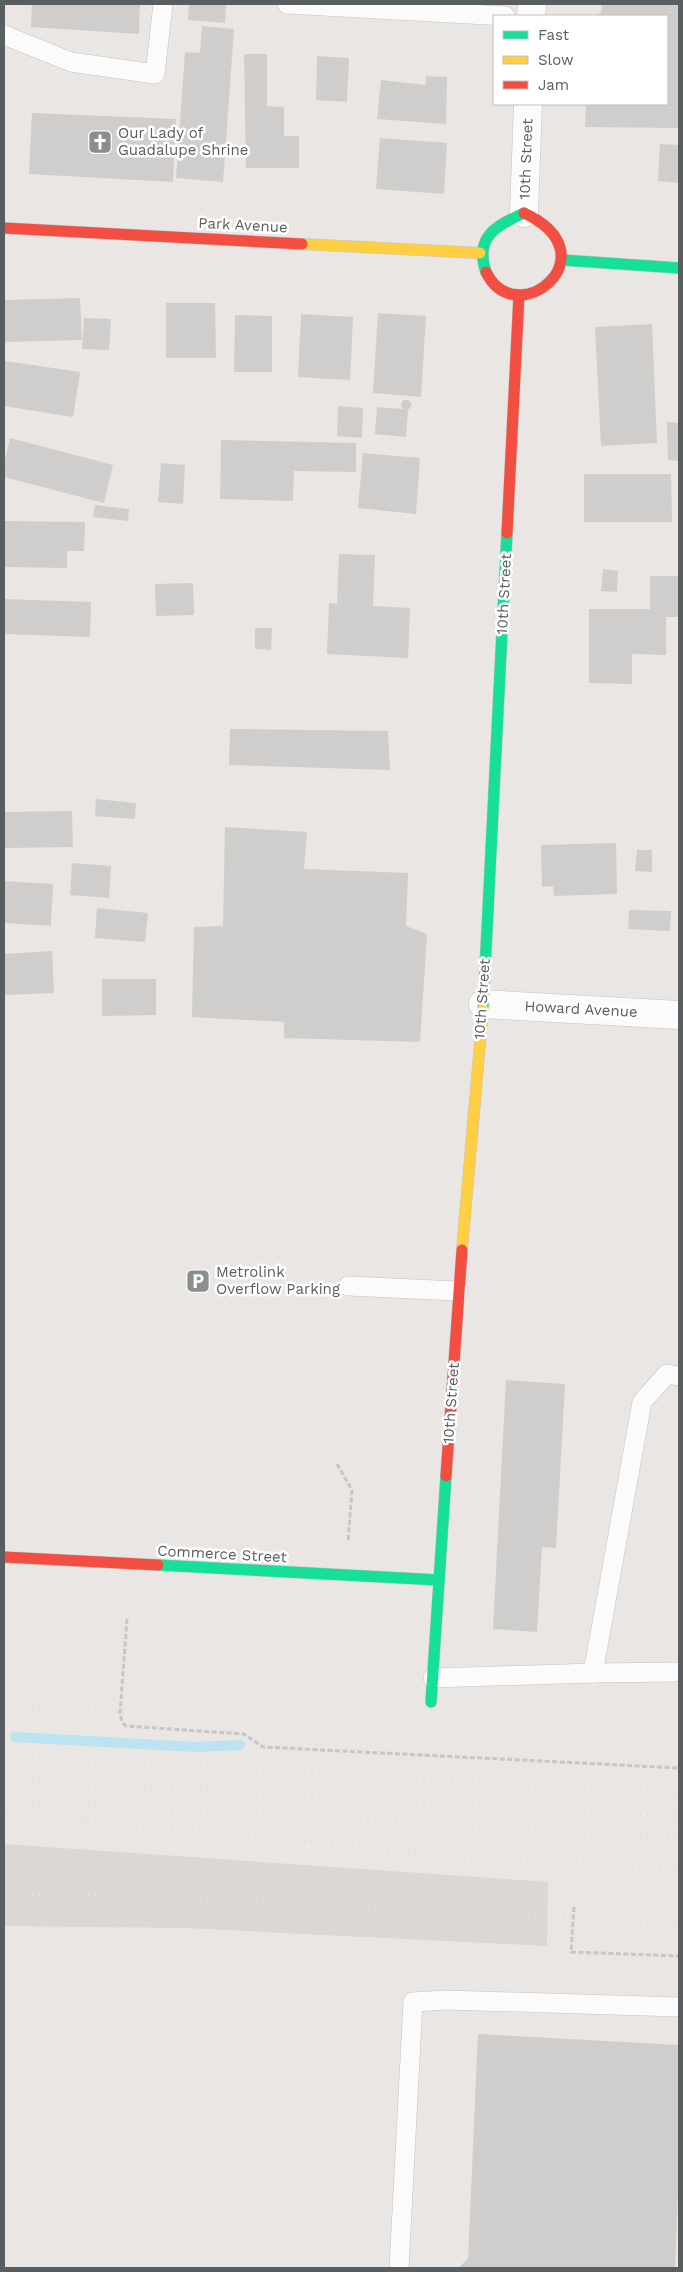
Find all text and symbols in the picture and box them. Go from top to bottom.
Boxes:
legend [493,15,668,105]
text: Fast [538,26,570,44]
text: Slow [538,51,574,69]
text: Jam [538,76,569,94]
street label: 10th Street [516,117,536,200]
place label: Our Lady of Guadalupe Shrine [118,124,248,159]
church icon: Our Lady of Guadalupe Shrine [87,129,113,155]
street label: Park Avenue [198,214,288,236]
street label: 10th Street [493,552,515,635]
street label: 10th Street [470,957,494,1040]
street label: Howard Avenue [524,997,638,1021]
place label: Metrolink Overflow Parking [216,1263,340,1298]
parking icon: Metrolink Overflow Parking [185,1268,211,1294]
street label: 10th Street [439,1361,463,1444]
street label: Commerce Street [157,1542,288,1566]

